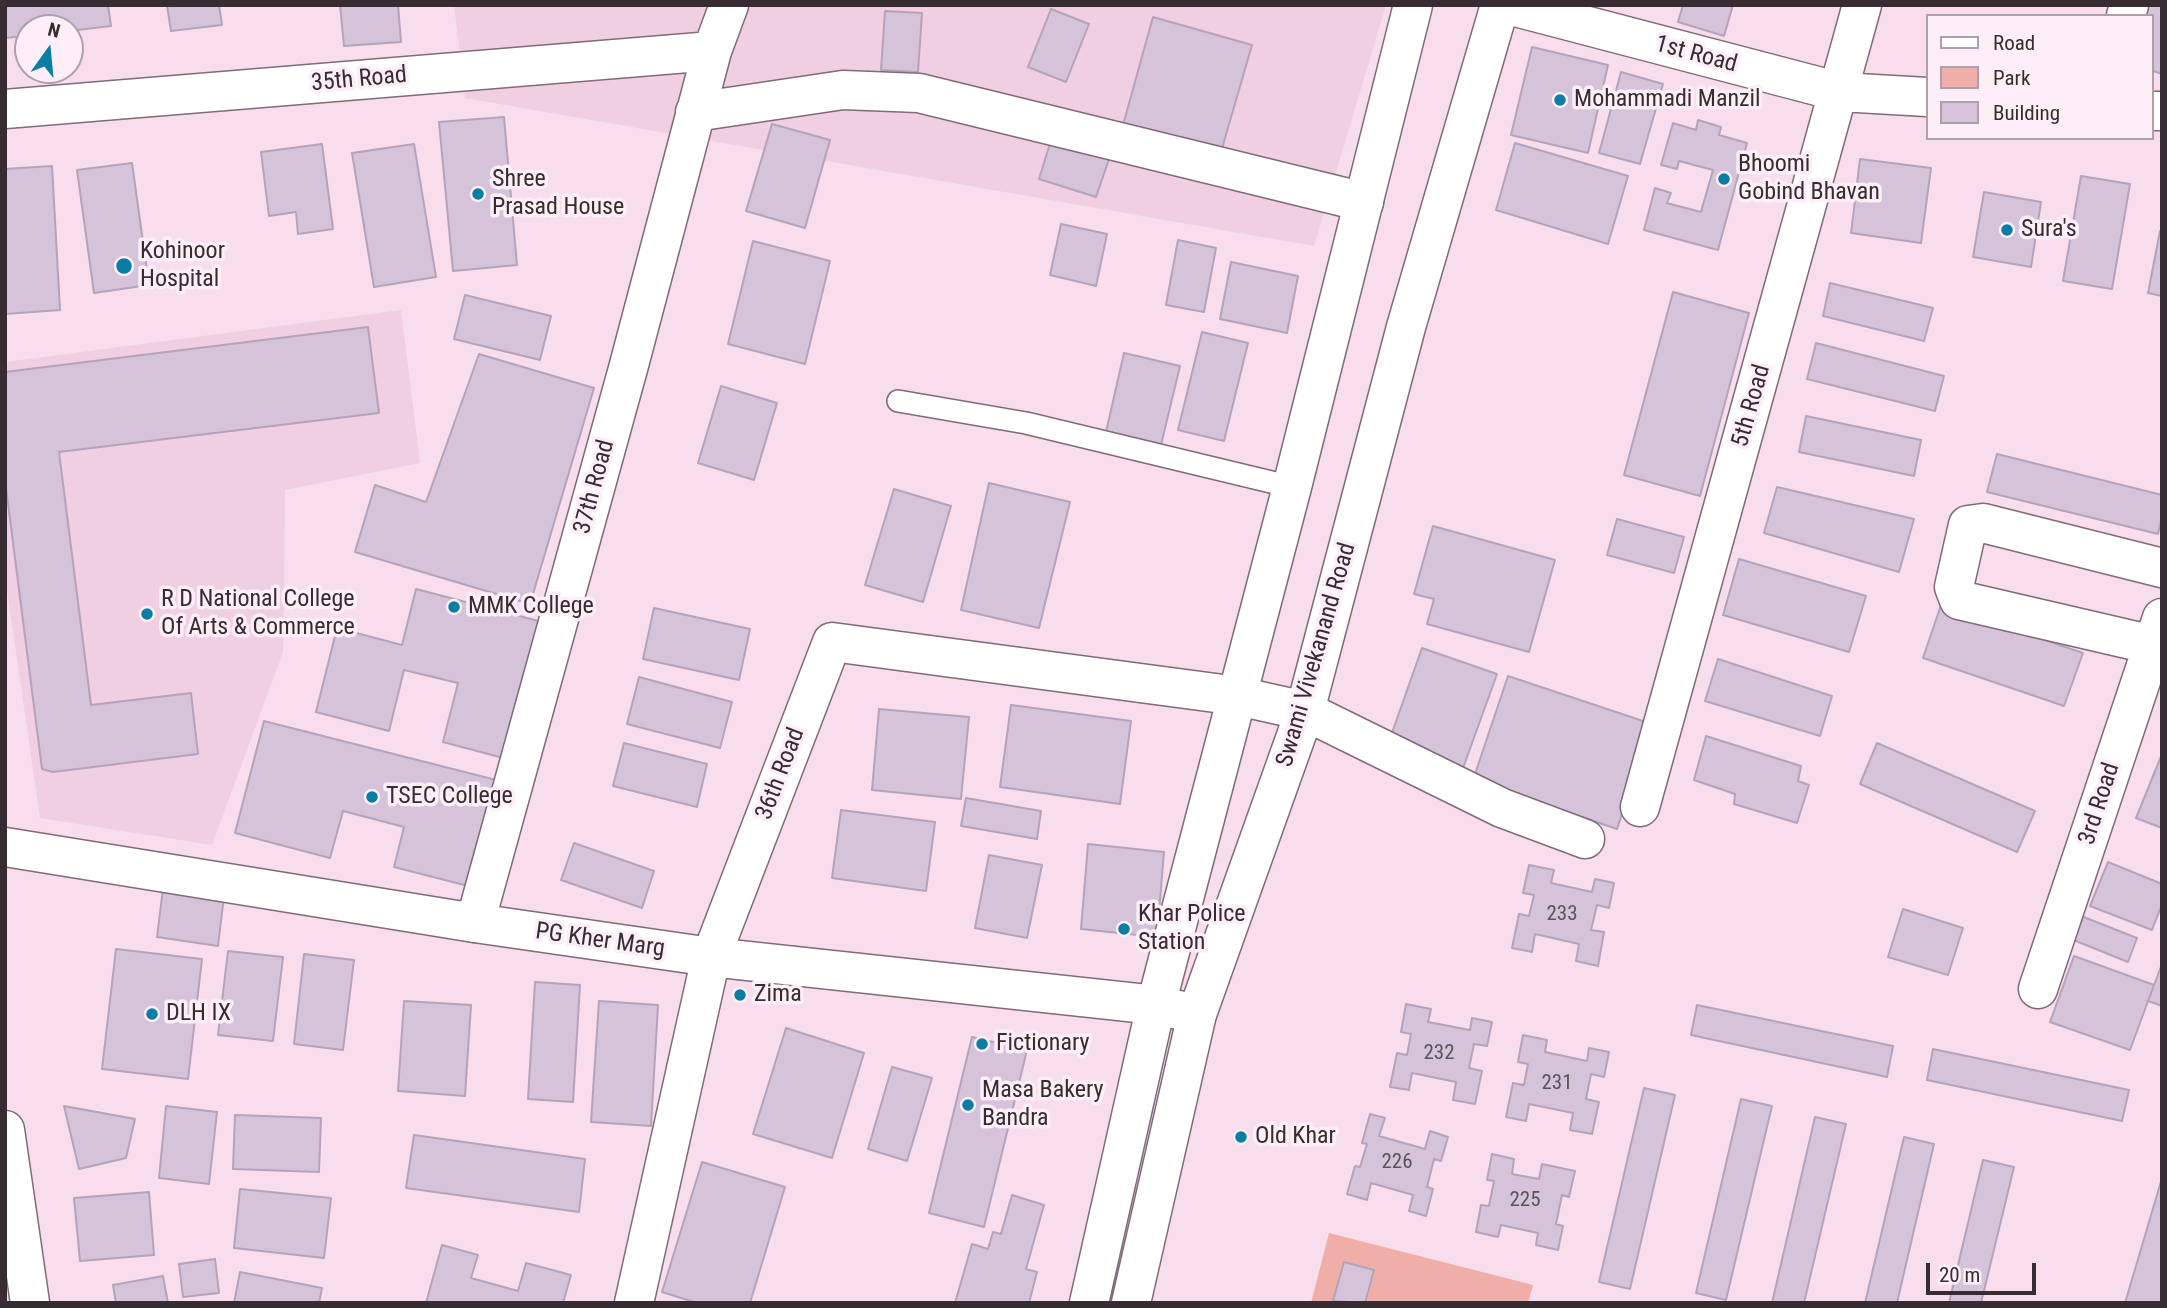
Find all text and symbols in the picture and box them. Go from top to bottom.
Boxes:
north arrow [14,14,84,84]
legend [1926,14,2153,140]
text: N [45,18,63,43]
street label: 1st Road [1652,30,1740,80]
text: Road [1993,31,2035,55]
street label: 35th Road [310,61,408,99]
text: Park [1993,66,2030,90]
place label: Mohammadi Manzil [1574,86,1761,114]
marker: Mohammadi Manzil [1552,92,1568,108]
text: Building [1993,101,2060,125]
place label: Bhoomi Gobind Bhavan [1738,151,1880,207]
place label: Shree Prasad House [492,166,624,222]
marker: Bhoomi Gobind Bhavan [1716,171,1732,187]
marker: Shree Prasad House [470,186,486,202]
place label: Sura's [2021,216,2077,244]
marker: Sura's [1999,222,2015,238]
place label: Kohinoor Hospital [140,238,225,294]
marker: Kohinoor Hospital [114,256,134,276]
street label: 5th Road [1727,362,1777,450]
street label: 37th Road [569,437,621,537]
street label: Swami Vivekanand Road [1271,540,1363,770]
place label: R D National College Of Arts & Commerce [161,586,355,642]
place label: MMK College [468,593,594,621]
marker: MMK College [446,599,462,615]
marker: R D National College Of Arts & Commerce [139,606,155,622]
street label: 36th Road [750,724,812,824]
street label: 3rd Road [2073,759,2127,849]
place label: TSEC College [386,783,513,811]
marker: TSEC College [364,789,380,805]
place label: Khar Police Station [1138,901,1246,957]
house number: 233 [1546,902,1578,928]
street label: PG Kher Marg [533,918,667,964]
marker: Khar Police Station [1116,921,1132,937]
place label: Zima [754,981,802,1009]
marker: Zima [732,987,748,1003]
place label: DLH IX [166,1000,231,1028]
marker: DLH IX [144,1006,160,1022]
place label: Fictionary [996,1030,1089,1058]
marker: Fictionary [974,1036,990,1052]
house number: 232 [1423,1041,1455,1067]
house number: 231 [1541,1071,1573,1097]
place label: Masa Bakery Bandra [982,1077,1104,1133]
marker: Masa Bakery Bandra [960,1097,976,1113]
place label: Old Khar [1255,1123,1336,1151]
marker: Old Khar [1233,1129,1249,1145]
house number: 226 [1381,1150,1413,1176]
house number: 225 [1509,1188,1541,1214]
scale bar [1929,1248,2039,1292]
text: 20 m [1939,1263,1980,1287]

